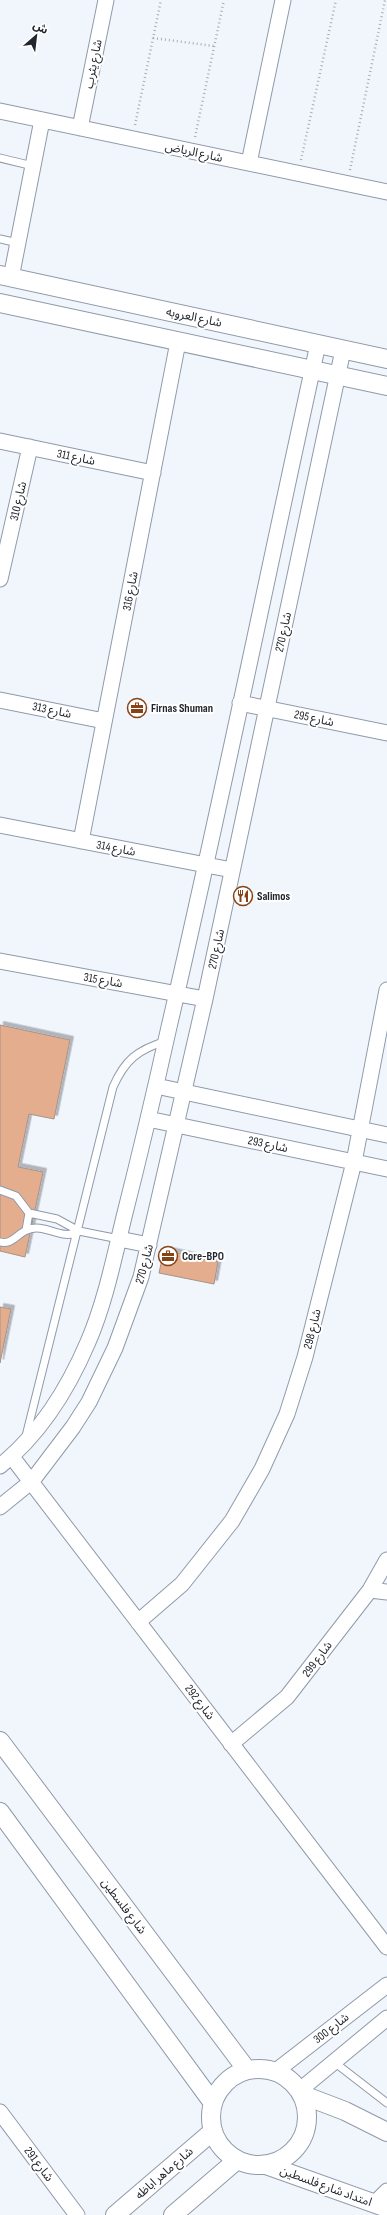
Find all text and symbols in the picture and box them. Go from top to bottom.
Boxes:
north arrow [16,16,56,56]
text: ش [31,18,50,37]
street label: شارع يثرب [81,38,107,90]
street label: شارع الرياض [164,139,224,167]
street label: شارع العروبه [164,304,223,332]
street label: شارع 311 [55,446,96,470]
street label: شارع 310 [7,480,31,522]
street label: شارع 316 [119,570,143,612]
street label: شارع 270 [272,611,296,654]
office icon: Firnas Shuman [126,697,148,719]
street label: شارع 313 [31,699,73,723]
place label: Firnas Shuman [151,701,213,716]
street label: شارع 295 [292,707,335,731]
street label: شارع 314 [95,837,137,861]
restaurant icon: Salimos [232,885,254,907]
place label: Salimos [257,889,291,904]
street label: شارع 270 [205,928,229,971]
street label: شارع 315 [82,970,124,992]
street label: شارع 293 [246,1133,289,1157]
street label: شارع 270 [132,1243,158,1286]
office icon: Core-BPO [157,1245,179,1267]
place label: Core-BPO [182,1249,224,1264]
street label: شارع 298 [300,1307,326,1351]
street label: شارع 299 [299,1638,336,1681]
street label: شارع 292 [181,1682,218,1724]
street label: شارع فلسطين [97,1875,150,1938]
street label: شارع 300 [311,2010,353,2048]
street label: شارع 291 [20,2144,57,2185]
street label: شارع ماهر اباظه [132,2144,197,2203]
street label: امتداد شارع فلسطين [277,2163,374,2211]

